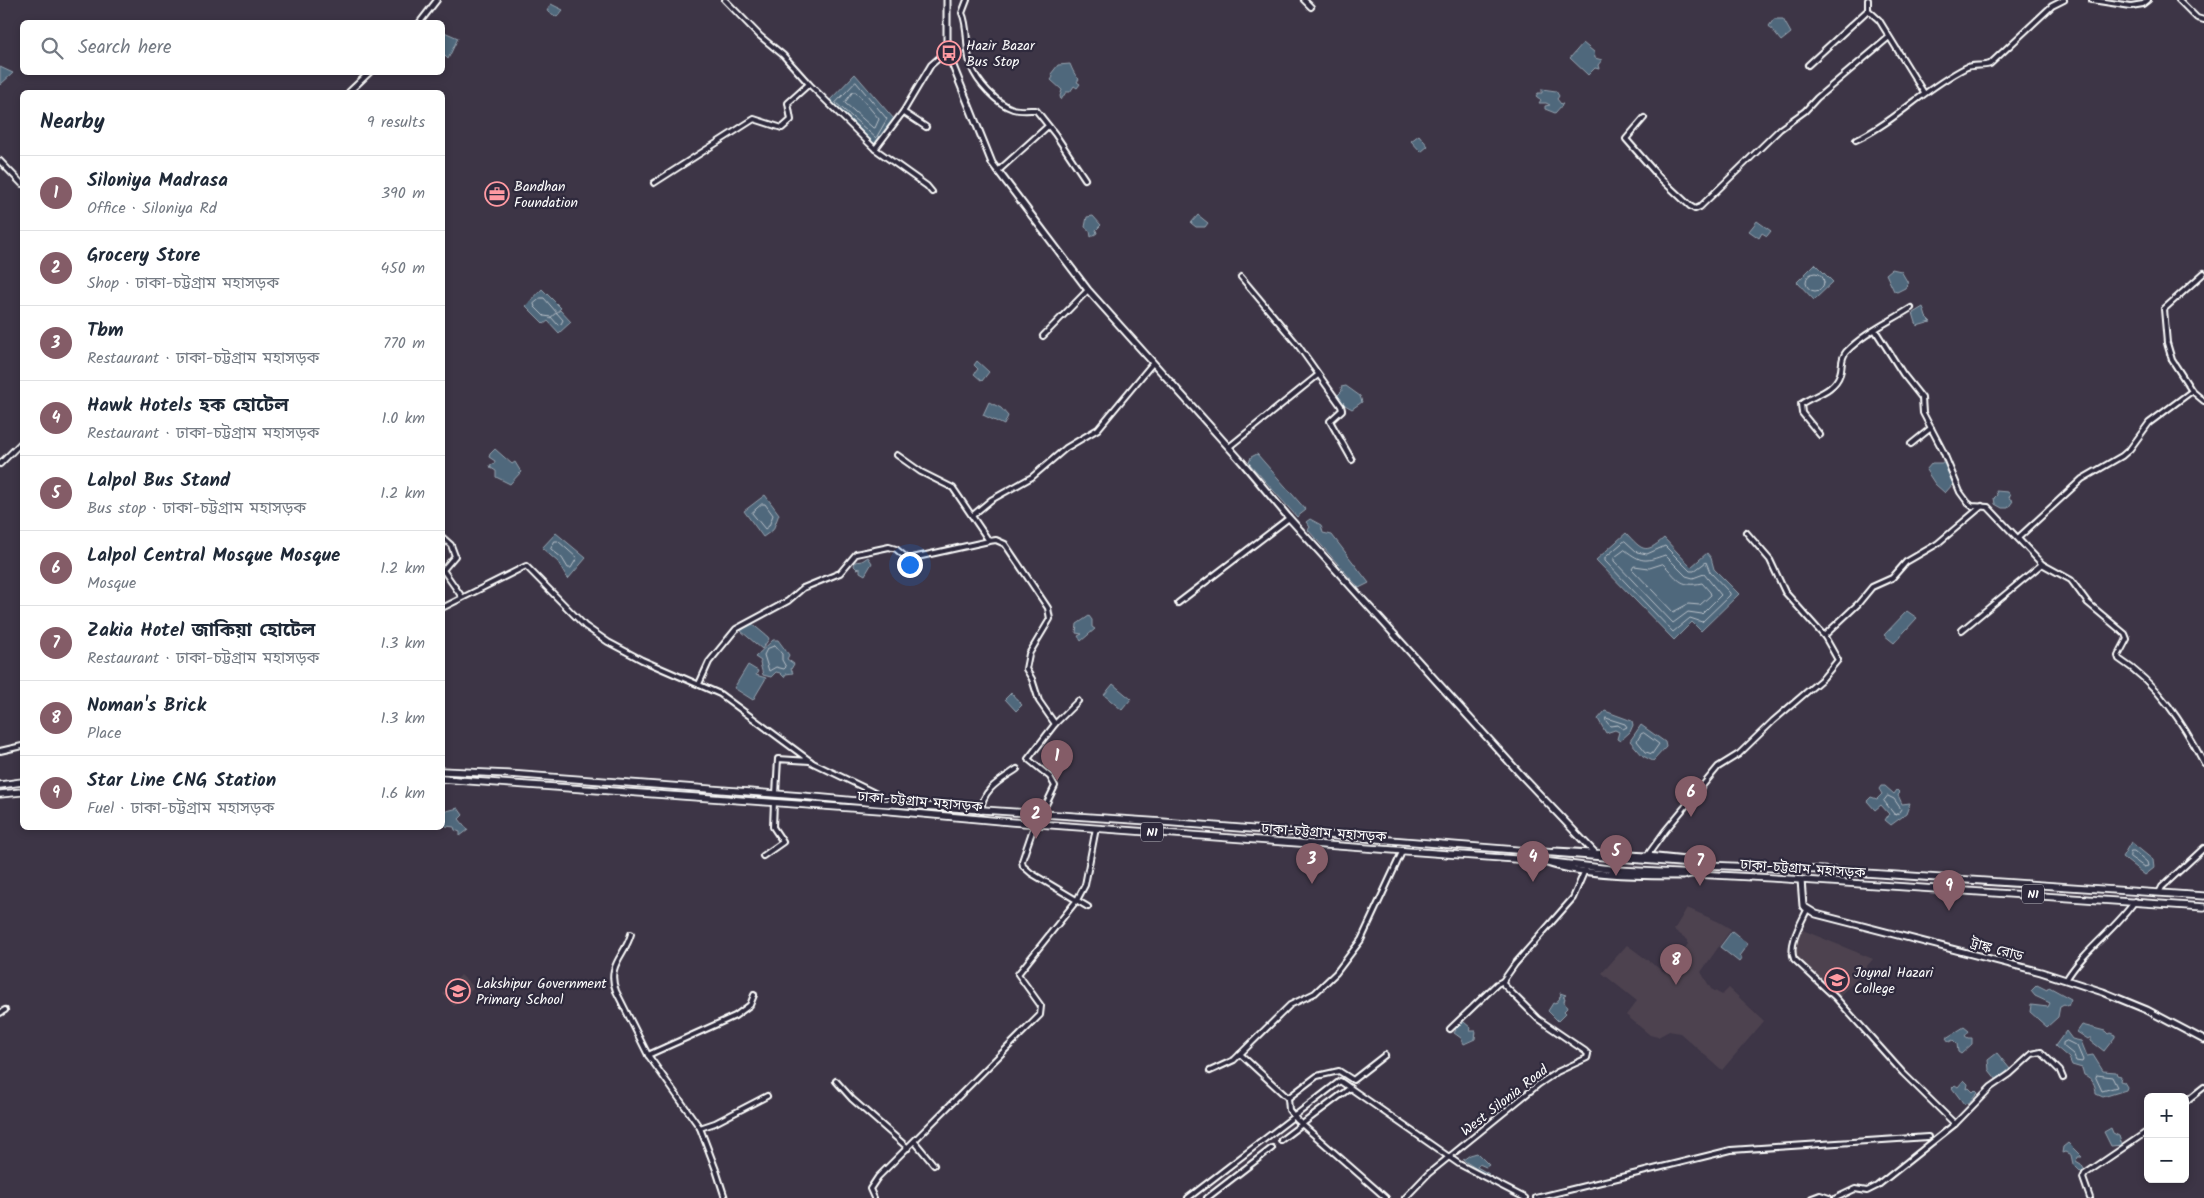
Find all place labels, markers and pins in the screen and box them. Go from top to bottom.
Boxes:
place label: Hazir Bazar Bus Stop [966,35,1036,73]
bus stop icon: Hazir Bazar Bus Stop [936,40,962,66]
place label: Bandhan Foundation [514,176,578,214]
office icon: Bandhan Foundation [484,181,510,207]
pin: 1 [1041,740,1073,781]
pin: 6 [1675,776,1707,817]
pin: 2 [1020,798,1052,839]
pin: 5 [1600,835,1632,876]
pin: 4 [1517,841,1549,882]
pin: 3 [1296,843,1328,884]
pin: 7 [1684,845,1716,886]
pin: 9 [1933,870,1965,911]
pin: 8 [1660,944,1692,985]
place label: Joynal Hazari College [1854,962,1934,1000]
school or university icon: Joynal Hazari College [1824,967,1850,993]
place label: Lakshipur Government Primary School [476,973,607,1011]
school or university icon: Lakshipur Government Primary School [445,978,471,1004]

